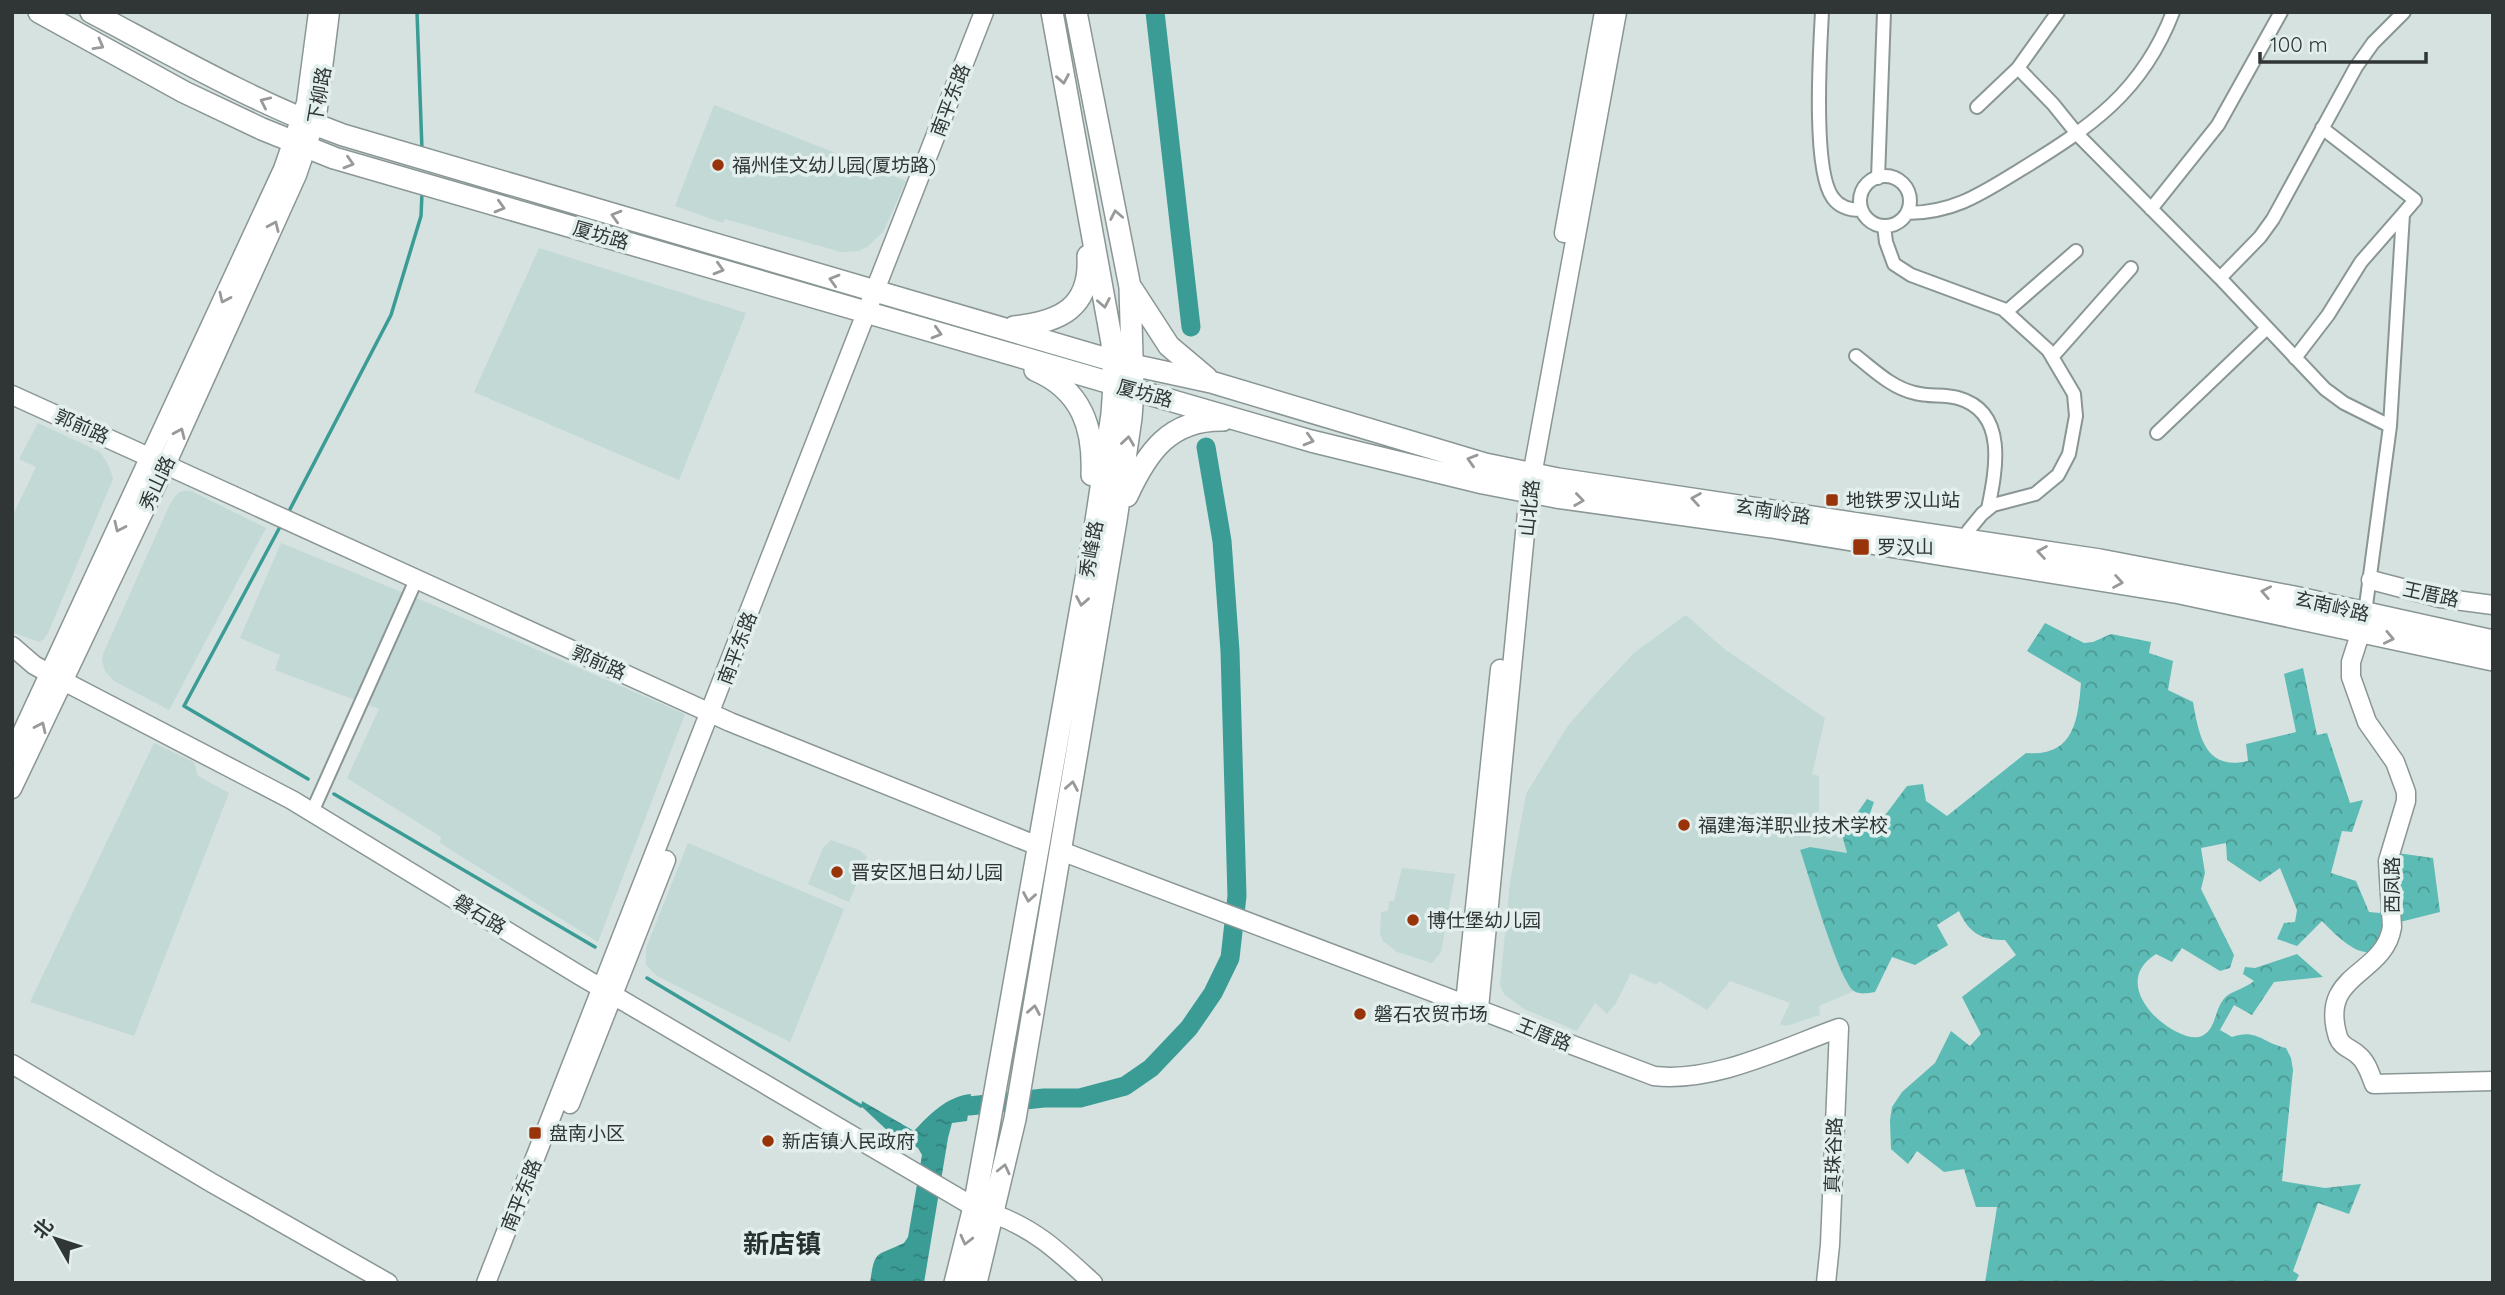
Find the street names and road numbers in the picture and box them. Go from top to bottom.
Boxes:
street label: 南平东路 [925,60,975,140]
street label: 下柳路 [302,65,336,125]
street label: 厦坊路 [570,216,632,254]
street label: 厦坊路 [1114,374,1176,412]
street label: 郭前路 [51,403,113,449]
street label: 秀山路 [134,452,180,514]
street label: 山北路 [1514,478,1544,538]
street label: 玄南岭路 [1734,493,1812,529]
street label: 秀峰路 [1074,519,1108,579]
street label: 王厝路 [2401,576,2461,612]
street label: 玄南岭路 [2292,586,2372,626]
street label: 南平东路 [712,608,762,688]
street label: 郭前路 [568,639,630,685]
street label: 西凤路 [2380,856,2404,914]
street label: 磐石路 [449,889,511,939]
street label: 王厝路 [1513,1012,1575,1056]
street label: 真珠谷路 [1820,1117,1846,1193]
street label: 南平东路 [496,1155,546,1235]

